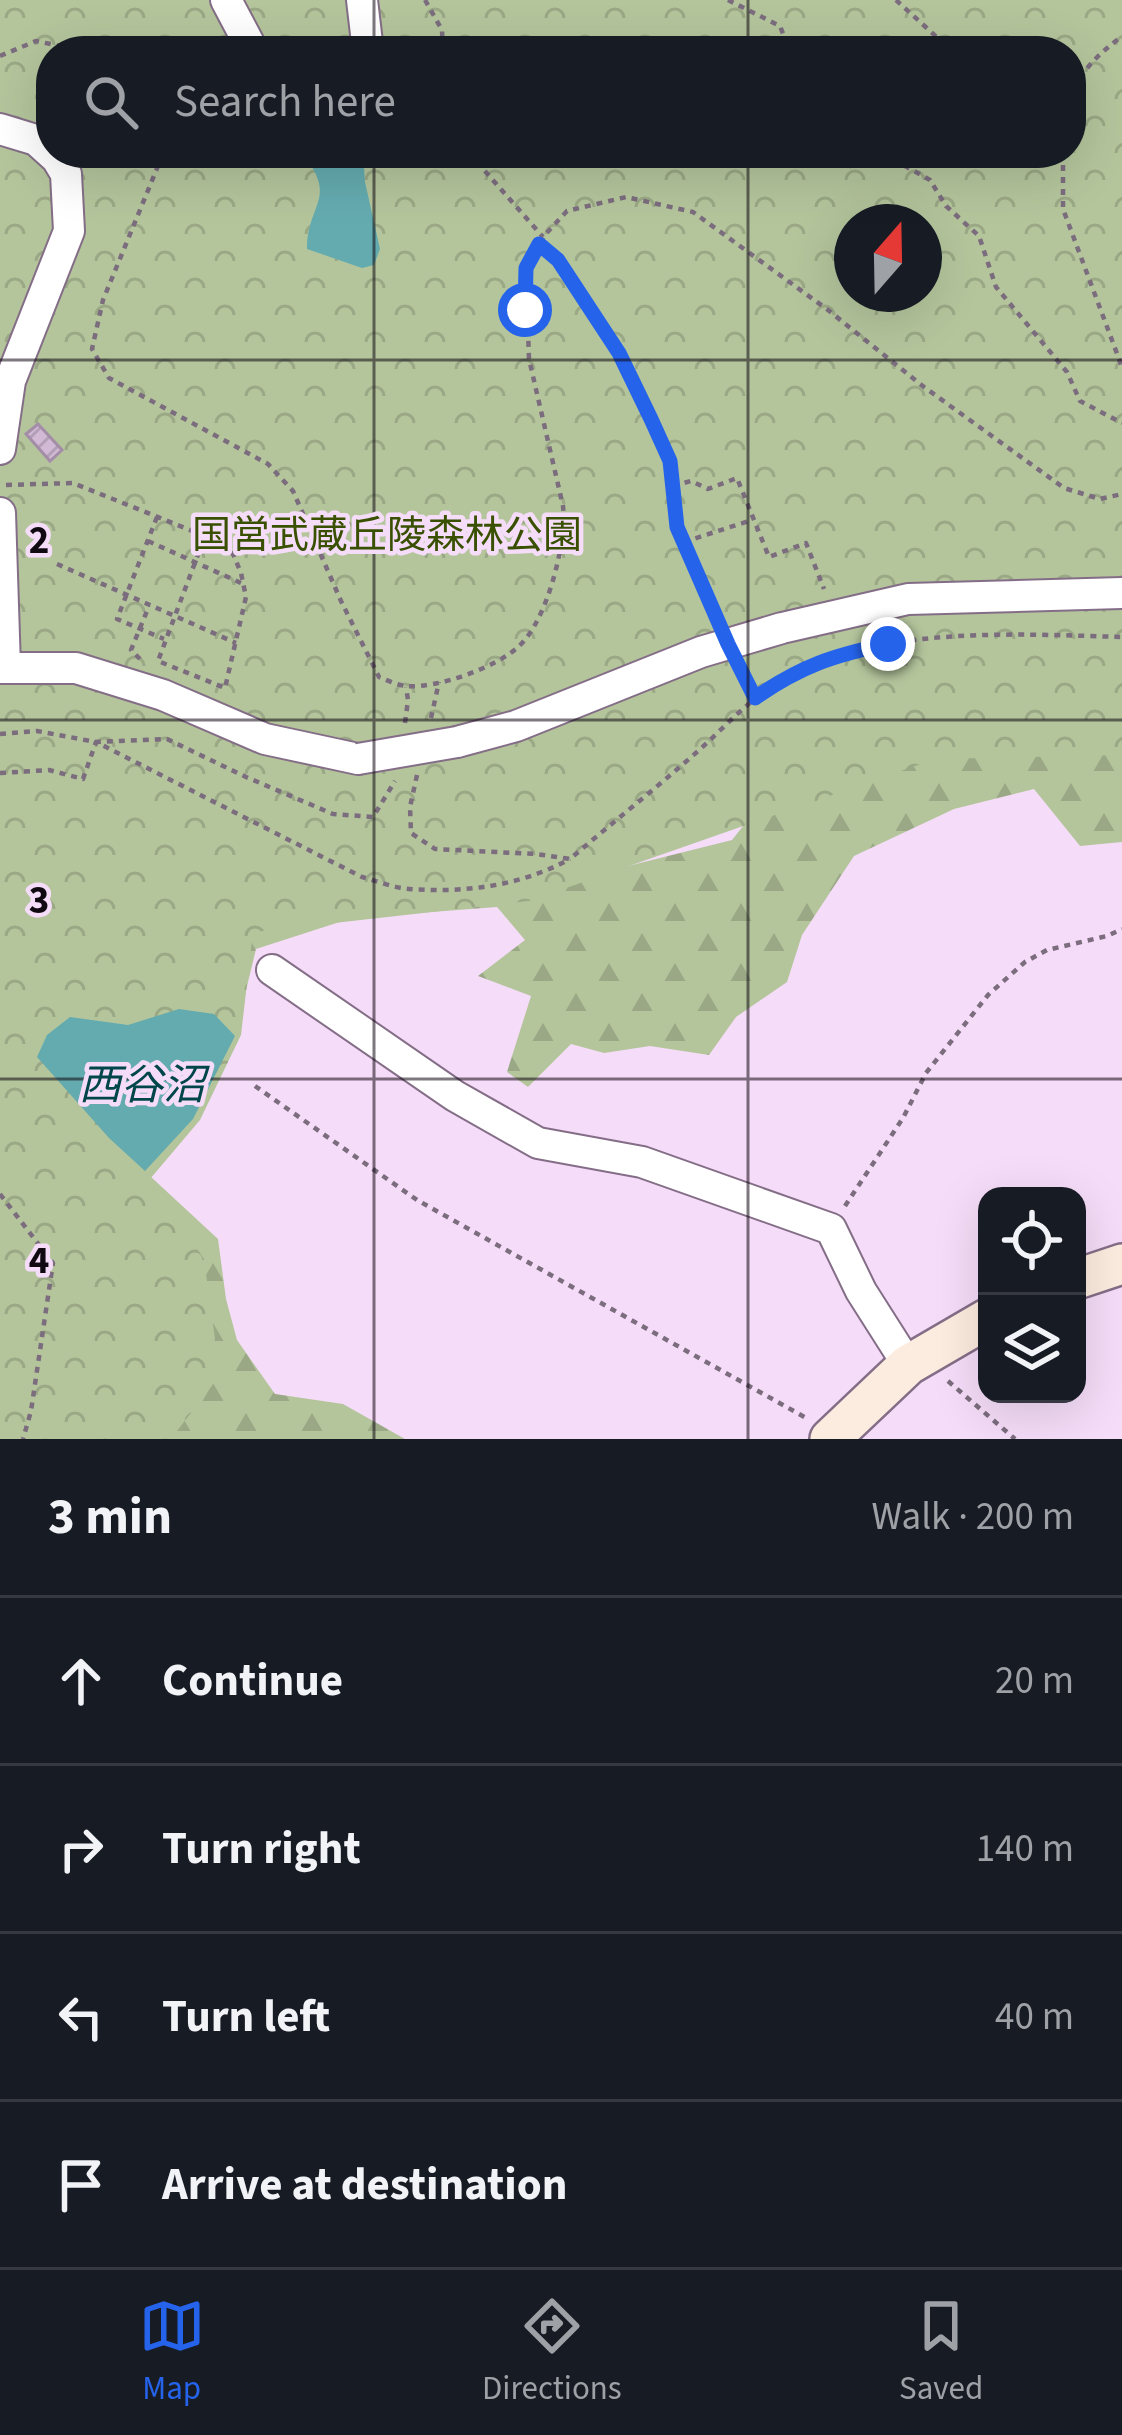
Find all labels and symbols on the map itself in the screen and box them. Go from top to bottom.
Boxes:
north arrow [834,204,942,312]
route start [498,283,552,337]
park label: 国営武蔵丘陵森林公園 [192,508,582,564]
text: 2 [29,513,49,569]
route end [861,617,915,671]
text: 3 [29,873,49,929]
water label: 西谷沼 [79,1056,210,1116]
text: 4 [29,1233,49,1289]

